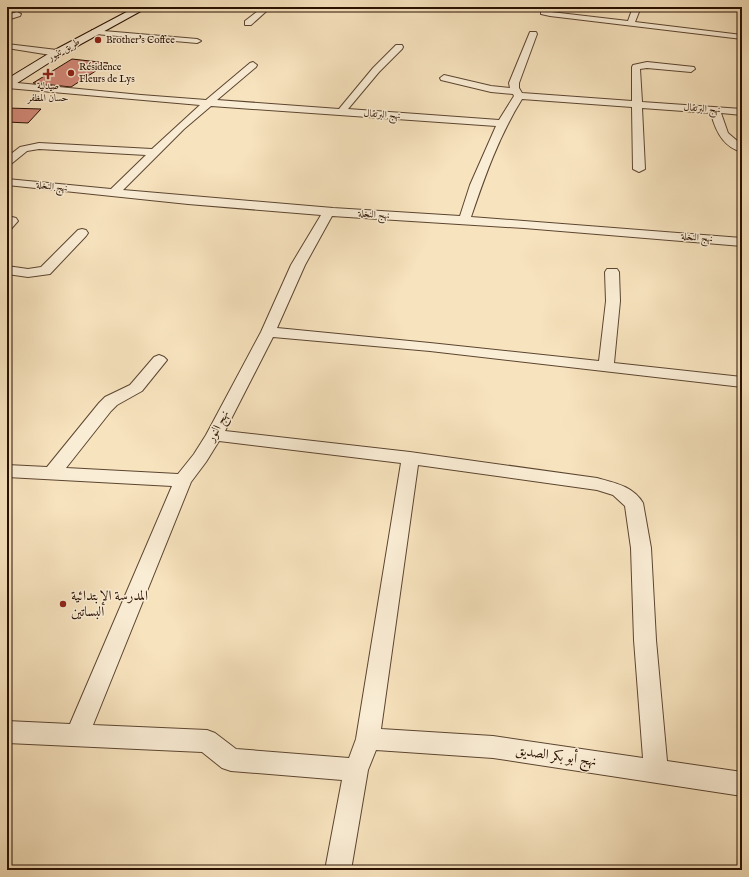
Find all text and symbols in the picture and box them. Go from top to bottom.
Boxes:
place label: Brother's Coffee [106,34,175,47]
street label: طريق تنيور [45,35,83,65]
marker: Brother's Coffee [93,35,103,45]
place label: Résidence Fleurs de Lys [79,61,135,86]
marker: Résidence Fleurs de Lys [66,68,76,78]
marker: صيدلية حسان المظفر [43,69,53,79]
place label: صيدلية حسان المظفر [27,80,68,105]
street label: نهج البرتقال [683,101,721,119]
street label: نهج البرتقال [363,107,401,125]
street label: نهج النخلة [34,179,68,197]
street label: نهج النخلة [357,207,390,225]
street label: نهج النخلة [680,230,713,248]
street label: نهج النور [203,408,235,446]
place label: المدرسة الإبتدائية البساتين [71,587,148,621]
marker: المدرسة الإبتدائية البساتين [58,599,68,609]
street label: نهج أبو بكر الصديق [514,739,598,774]

